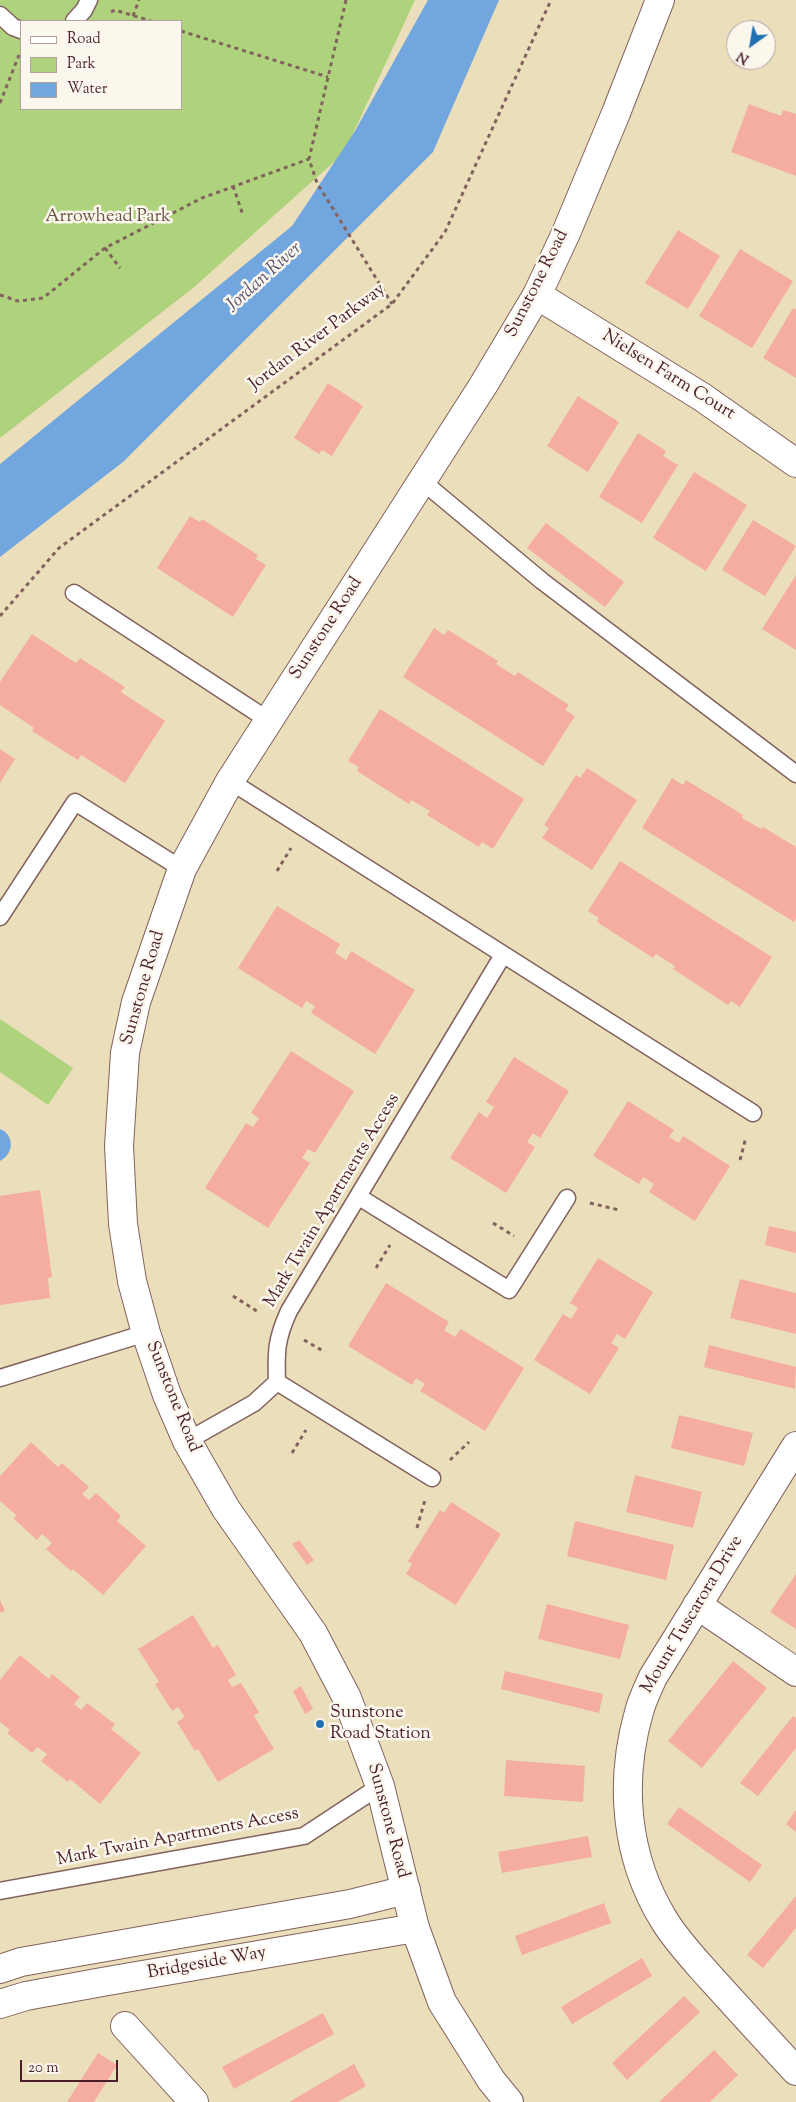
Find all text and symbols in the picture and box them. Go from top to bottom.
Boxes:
legend [20,20,182,110]
north arrow [726,20,776,70]
text: Road [67,29,101,50]
text: N [734,45,754,68]
text: Park [67,54,96,75]
text: Water [67,79,107,100]
park label: Arrowhead Park [45,207,171,229]
street label: Sunstone Road [502,227,574,341]
water label: Jordan River [223,238,307,318]
street label: Jordan River Parkway [246,280,390,396]
street label: Nielsen Farm Court [597,326,739,426]
street label: Sunstone Road [286,574,368,684]
street label: Sunstone Road [117,928,171,1048]
street label: Mark Twain Apartments Access [260,1090,406,1312]
street label: Sunstone Road [140,1338,204,1456]
street label: Mount Tuscarora Drive [637,1532,749,1698]
place label: Sunstone Road Station [330,1703,431,1746]
marker: Sunstone Road Station [314,1718,326,1730]
street label: Sunstone Road [361,1761,413,1881]
street label: Mark Twain Apartments Access [55,1804,301,1872]
street label: Bridgeside Way [146,1943,268,1985]
scale bar [22,2050,120,2082]
text: 20 m [28,2058,59,2079]

